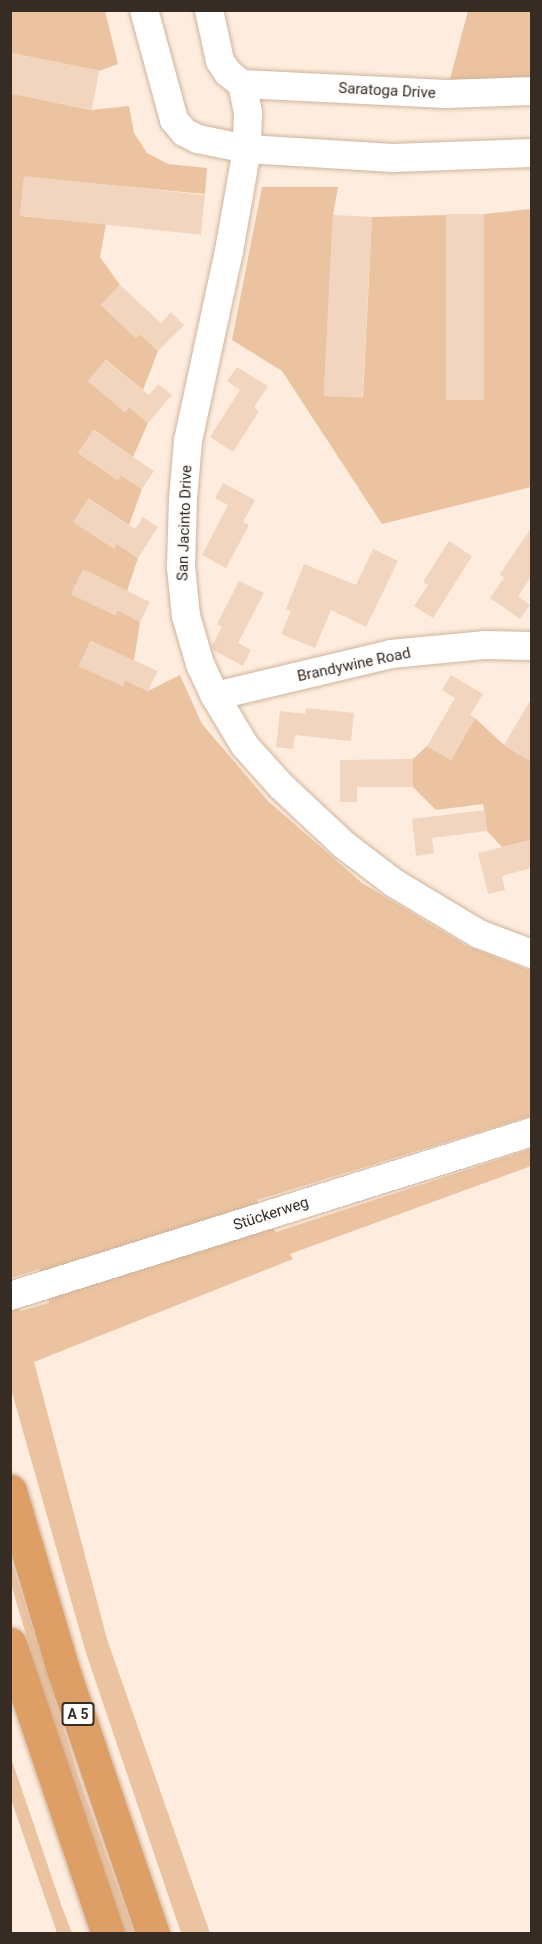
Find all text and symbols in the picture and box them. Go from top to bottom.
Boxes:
street label: Saratoga Drive [338,79,436,103]
street label: San Jacinto Drive [174,465,196,581]
street label: Brandywine Road [296,644,412,686]
street label: Stückerweg [231,1193,311,1235]
road number: A 5 [62,1703,94,1725]

